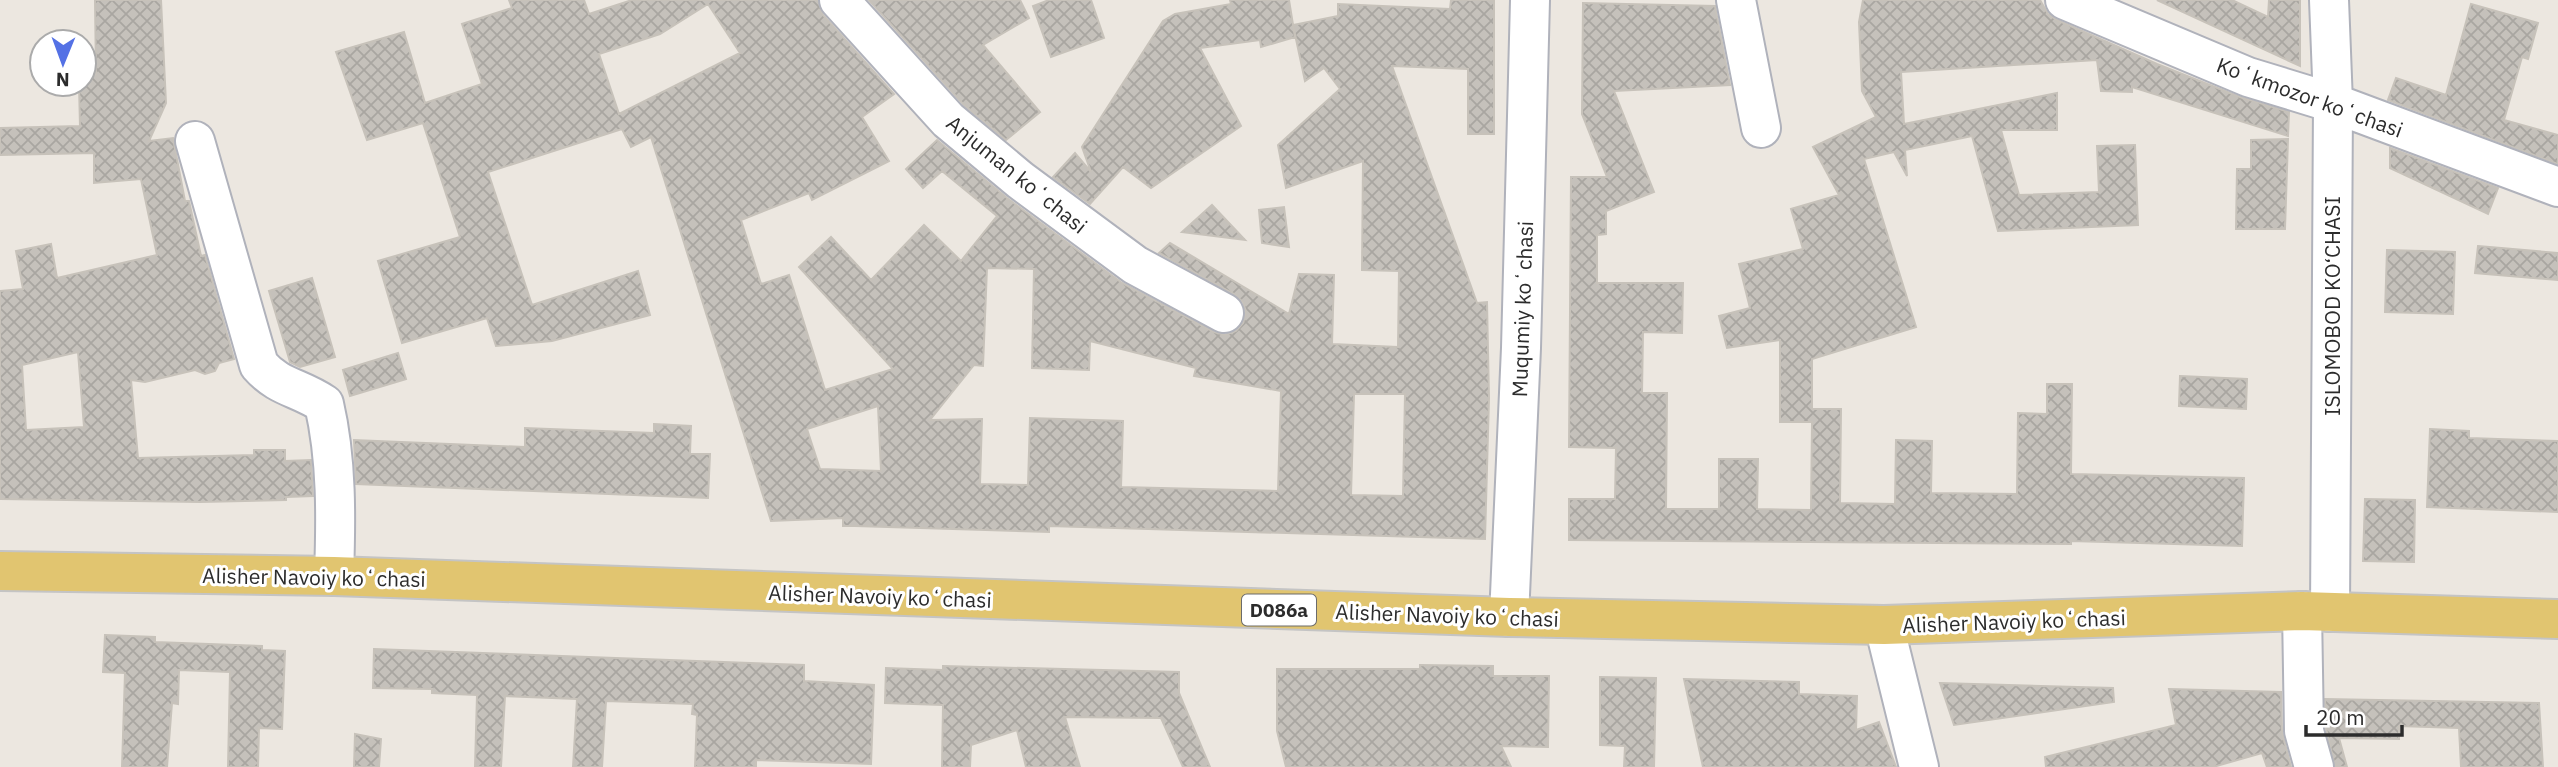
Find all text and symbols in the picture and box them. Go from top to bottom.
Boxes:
north arrow [28,28,98,98]
street label: Koʻkmozor koʻchasi [2213,50,2407,144]
text: N [56,68,70,92]
street label: Anjuman koʻchasi [941,109,1093,239]
street label: ISLOMOBOD KO‘CHASI [2318,196,2346,416]
street label: Muqumiy koʻchasi [1505,220,1539,398]
street label: Alisher Navoiy koʻchasi [202,561,426,593]
street label: Alisher Navoiy koʻchasi [768,578,992,614]
road number: D086a [1242,594,1316,625]
street label: Alisher Navoiy koʻchasi [1335,597,1559,633]
street label: Alisher Navoiy koʻchasi [1902,603,2126,639]
scale bar [2306,694,2402,738]
text: 20 m [2316,703,2365,731]

